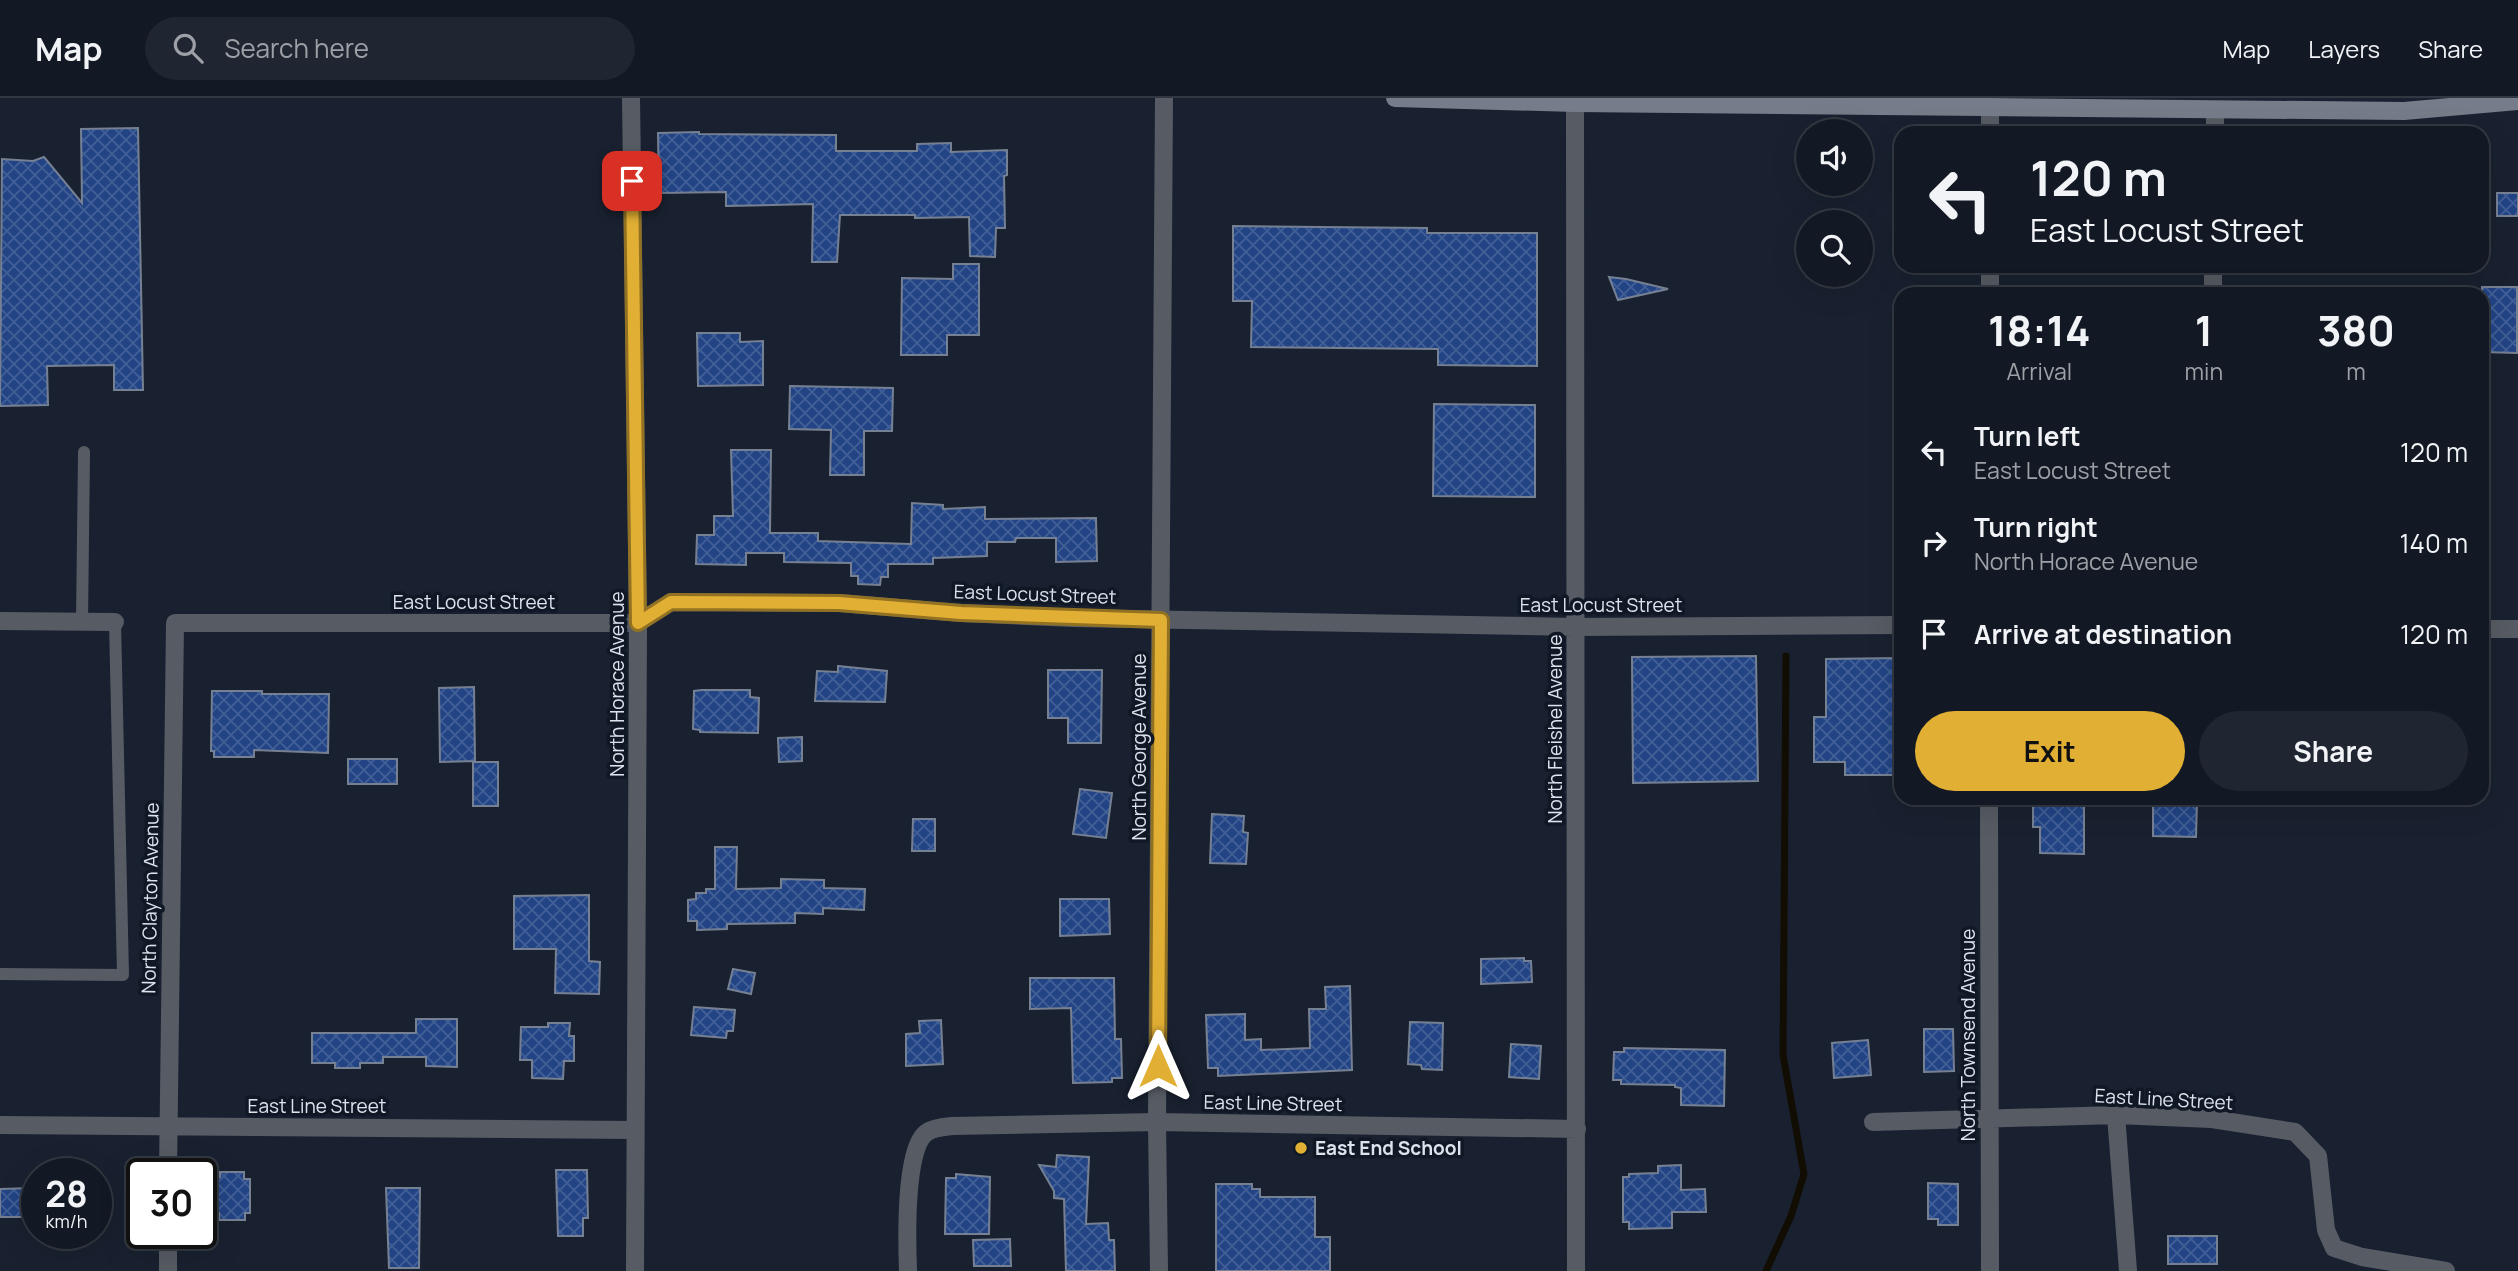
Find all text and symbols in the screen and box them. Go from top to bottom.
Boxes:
search box [145,17,635,80]
text: Map [35,26,103,71]
icon: search [169,29,207,67]
text: Search here [225,30,369,66]
text: Map [2223,32,2270,65]
text: Layers [2308,32,2380,65]
text: Share [2418,32,2483,65]
map controls [1796,119,1873,287]
button: sound [1796,119,1873,196]
text: 120 m [2030,144,2167,211]
pin [602,151,662,211]
icon: left [1915,154,2006,245]
icon: arrive [613,162,651,200]
text: East Locust Street [2030,208,2304,252]
button: search [1796,210,1873,287]
text: 18:14 [1988,301,2091,359]
text: 1 [2195,301,2213,359]
text: 380 [2317,301,2395,359]
text: Arrival [2006,355,2072,387]
text: min [2185,355,2223,387]
text: m [2346,355,2366,387]
text: Turn left [1974,418,2081,454]
icon: left [1915,433,1953,471]
text: 120 m [2400,434,2468,470]
text: East Locust Street [1974,454,2171,486]
text: Turn right [1974,509,2098,545]
icon: right [1915,524,1953,562]
text: 140 m [2399,525,2468,561]
text: North Horace Avenue [1974,545,2198,577]
street label: East Locust Street [953,578,1117,610]
street label: East Locust Street [393,589,555,615]
street label: North Horace Avenue [604,591,630,777]
street label: East Locust Street [1520,592,1682,618]
icon: arrive [1915,615,1953,653]
text: Arrive at destination [1974,616,2232,652]
text: 120 m [2400,616,2468,652]
street label: North Fleishel Avenue [1542,635,1568,823]
street label: North George Avenue [1126,653,1152,841]
button: Exit [1915,711,2185,791]
button: Share [2199,711,2468,791]
street label: North Clayton Avenue [135,802,165,994]
street label: North Townsend Avenue [1955,929,1981,1141]
position arrow [1121,1029,1195,1103]
street label: East Line Street [2094,1082,2234,1116]
street label: East Line Street [1203,1089,1343,1117]
street label: East Line Street [248,1093,386,1119]
place label: East End School [1315,1135,1462,1161]
marker: East End School [1293,1140,1309,1156]
speed limit sign: 30 [126,1158,217,1249]
text: 28 [45,1170,88,1218]
text: km/h [46,1209,87,1233]

